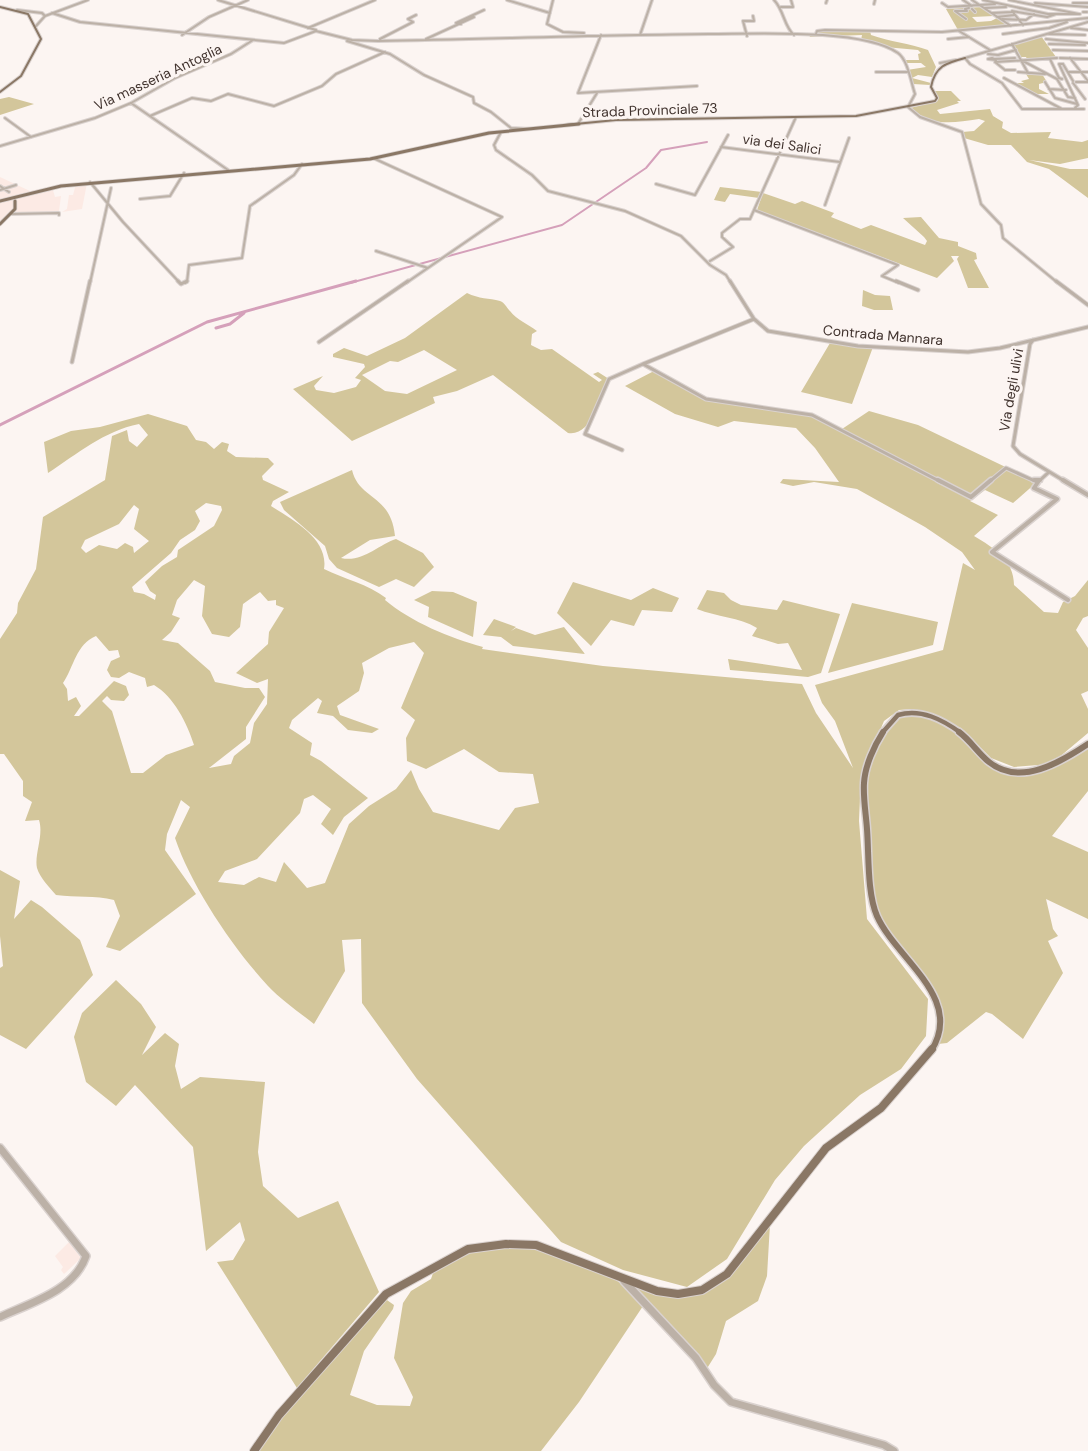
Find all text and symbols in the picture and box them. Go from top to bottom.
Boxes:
street label: Via masseria Antoglia [91,40,225,114]
street label: Strada Provinciale 73 [582,99,718,121]
street label: via dei Salici [741,130,823,158]
street label: Contrada Mannara [822,321,944,349]
street label: Via degli ulivi [995,347,1027,433]

